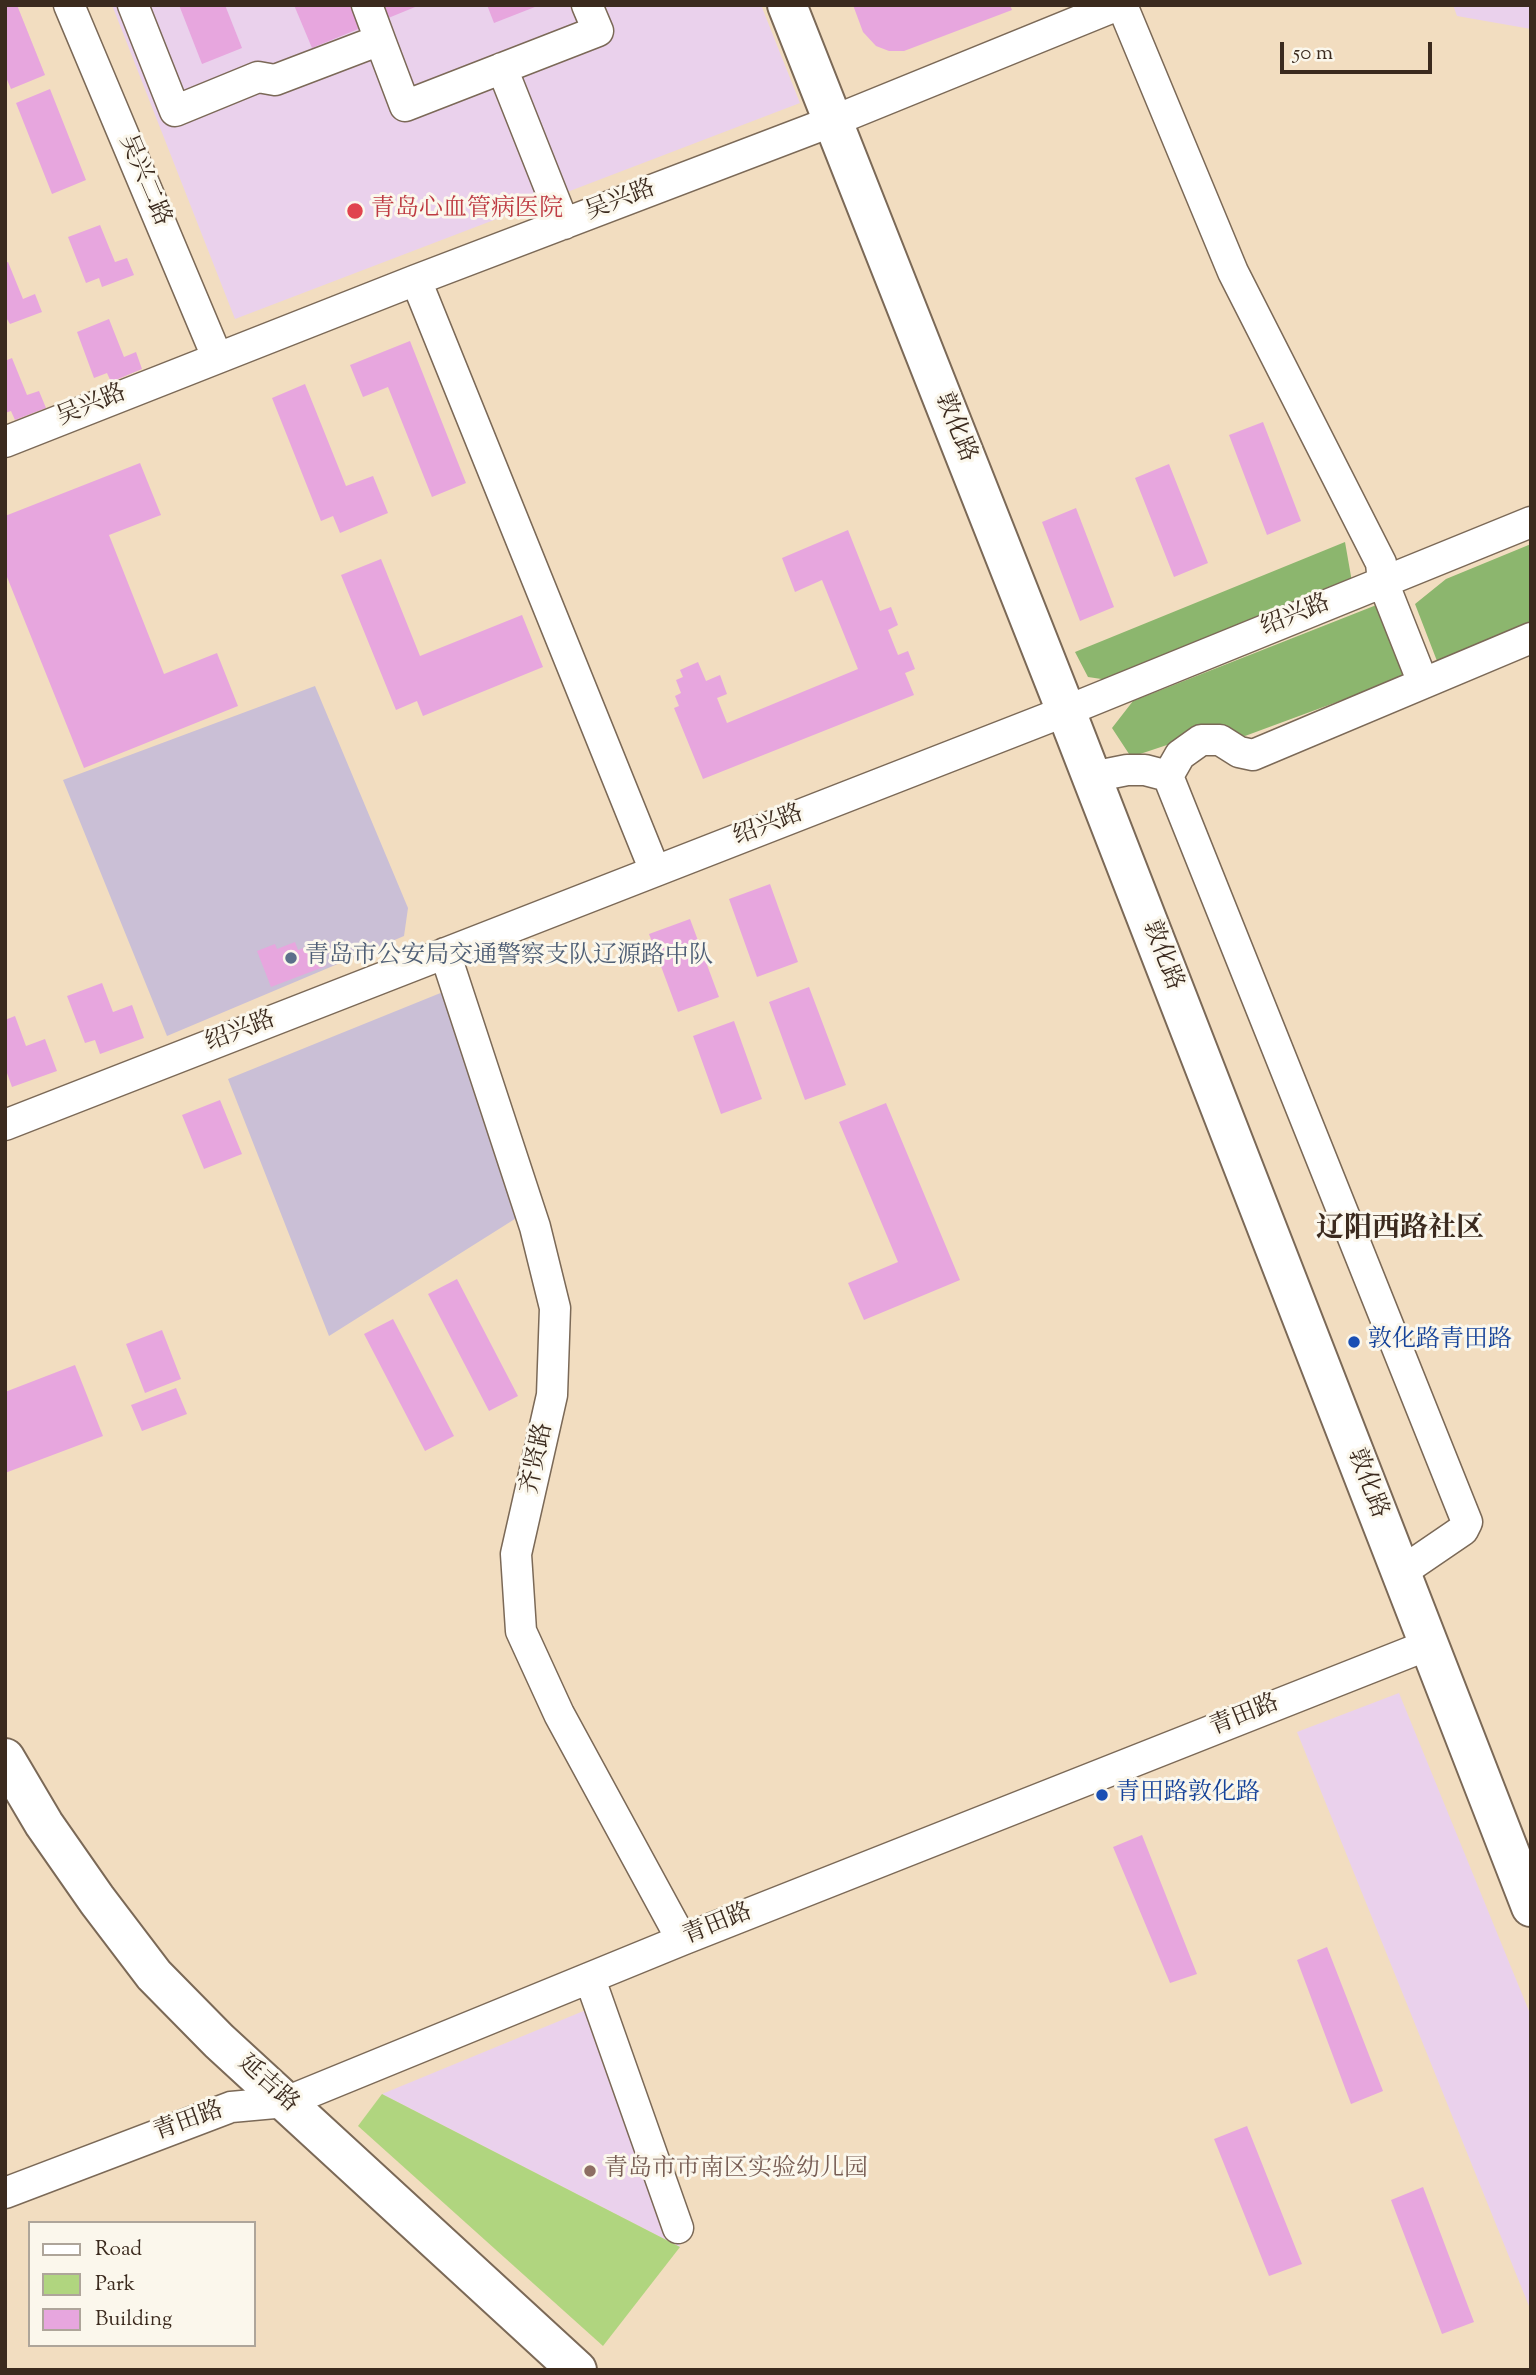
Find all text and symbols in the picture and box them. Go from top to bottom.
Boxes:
scale bar [1284,28,1436,72]
text: 50 m [1293,39,1333,69]
street label: 吴兴二路 [111,131,175,231]
street label: 吴兴路 [582,176,660,228]
place label: 青岛心血管病医院 [371,197,563,225]
marker: 青岛心血管病医院 [345,201,365,221]
street label: 吴兴路 [53,380,131,434]
street label: 敦化路 [927,389,981,467]
street label: 绍兴路 [1257,590,1335,644]
street label: 绍兴路 [730,801,808,853]
street label: 敦化路 [1135,917,1187,995]
place label: 青岛市公安局交通警察支队辽源路中队 [305,944,713,972]
marker: 青岛市公安局交通警察支队辽源路中队 [283,950,299,966]
street label: 绍兴路 [202,1007,280,1059]
district label: 辽阳西路社区 [1316,1214,1484,1248]
place label: 敦化路青田路 [1368,1328,1512,1356]
marker: 敦化路青田路 [1346,1334,1362,1350]
street label: 齐贤路 [517,1421,561,1497]
street label: 敦化路 [1340,1445,1392,1523]
street label: 青田路 [1206,1690,1284,1744]
place label: 青田路敦化路 [1116,1781,1260,1809]
marker: 青田路敦化路 [1094,1787,1110,1803]
street label: 青田路 [679,1899,757,1953]
street label: 延吉路 [231,2050,303,2120]
street label: 青田路 [150,2097,228,2149]
place label: 青岛市市南区实验幼儿园 [604,2157,868,2185]
marker: 青岛市市南区实验幼儿园 [582,2163,598,2179]
legend [28,2221,256,2347]
text: Road [95,2235,142,2265]
text: Park [95,2270,135,2300]
text: Building [95,2305,172,2335]

